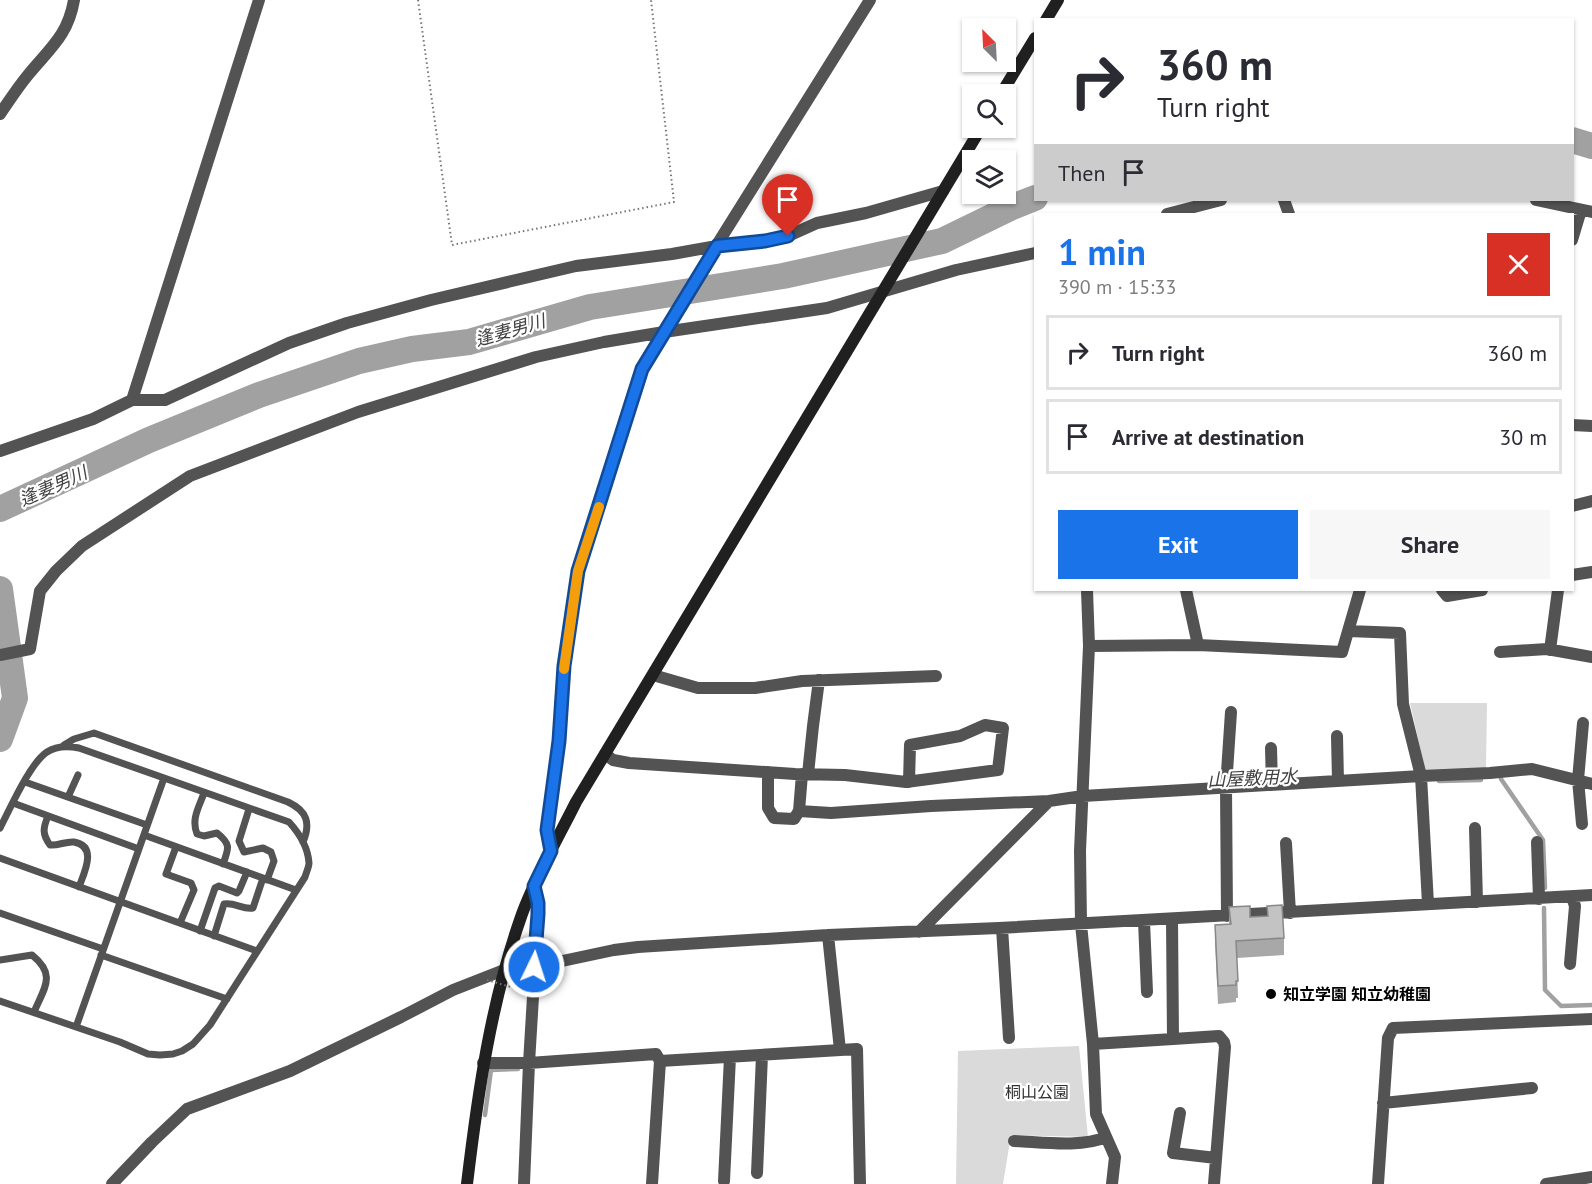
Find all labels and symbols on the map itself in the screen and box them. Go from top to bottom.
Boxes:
north arrow [962,18,1016,72]
pin [762,174,813,236]
water label: 逢妻男川 [472,308,550,351]
water label: 逢妻男川 [15,460,92,511]
water label: 山屋敷用水 [1206,764,1300,792]
position arrow [502,935,566,999]
place label: 知立学園 知立幼稚園 [1283,984,1431,1004]
marker: 知立学園 知立幼稚園 [1264,987,1278,1001]
park label: 桐山公園 [1005,1082,1069,1102]

